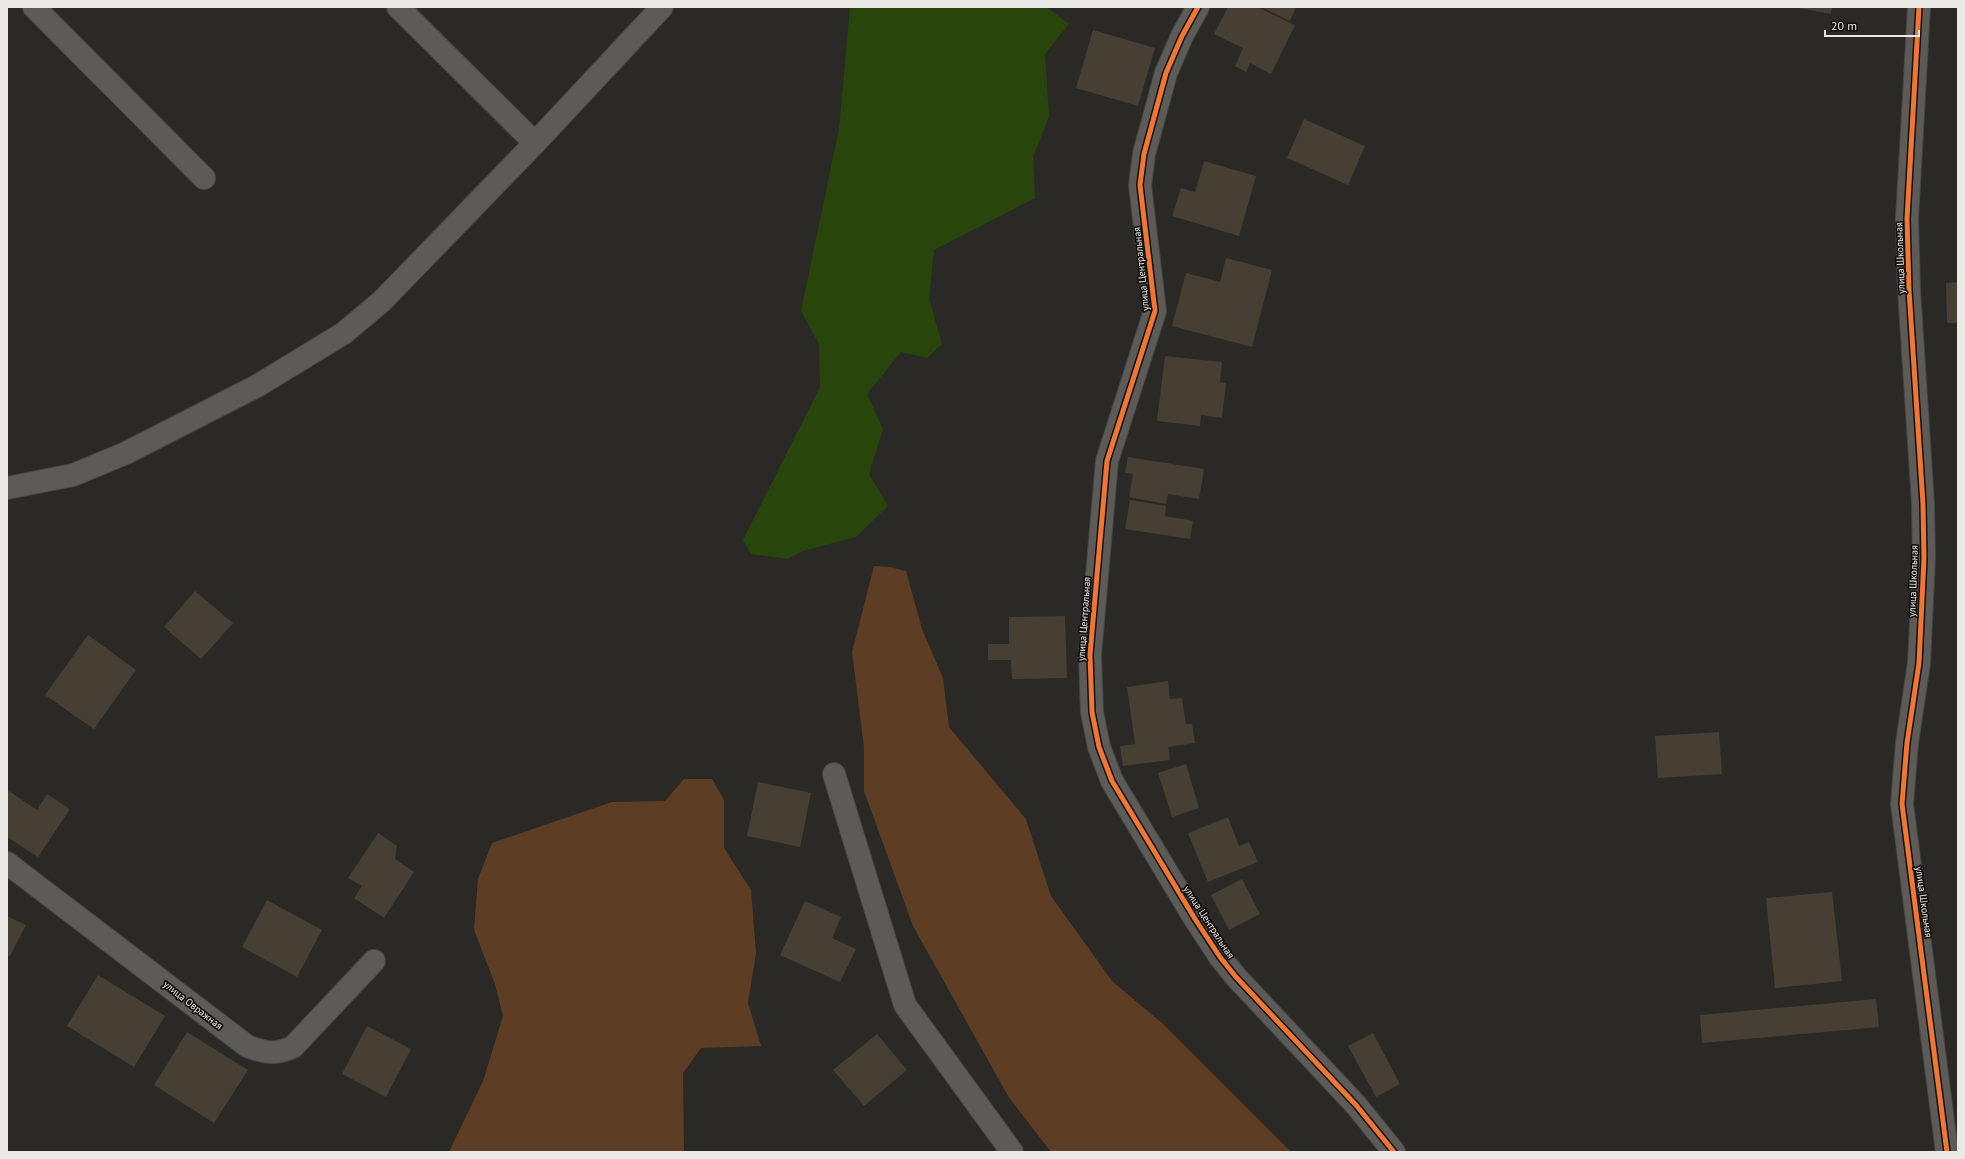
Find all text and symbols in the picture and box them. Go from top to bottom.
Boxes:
scale bar [1825,12,1919,38]
text: 20 m [1831,18,1857,33]
street label: улица Школьная [1892,222,1908,294]
street label: улица Центральная [1130,226,1152,312]
street label: улица Школьная [1905,545,1921,617]
street label: улица Центральная [1075,576,1093,662]
street label: улица Школьная [1913,866,1935,939]
street label: улица Центральная [1181,883,1238,961]
street label: улица Овражная [161,978,226,1032]

